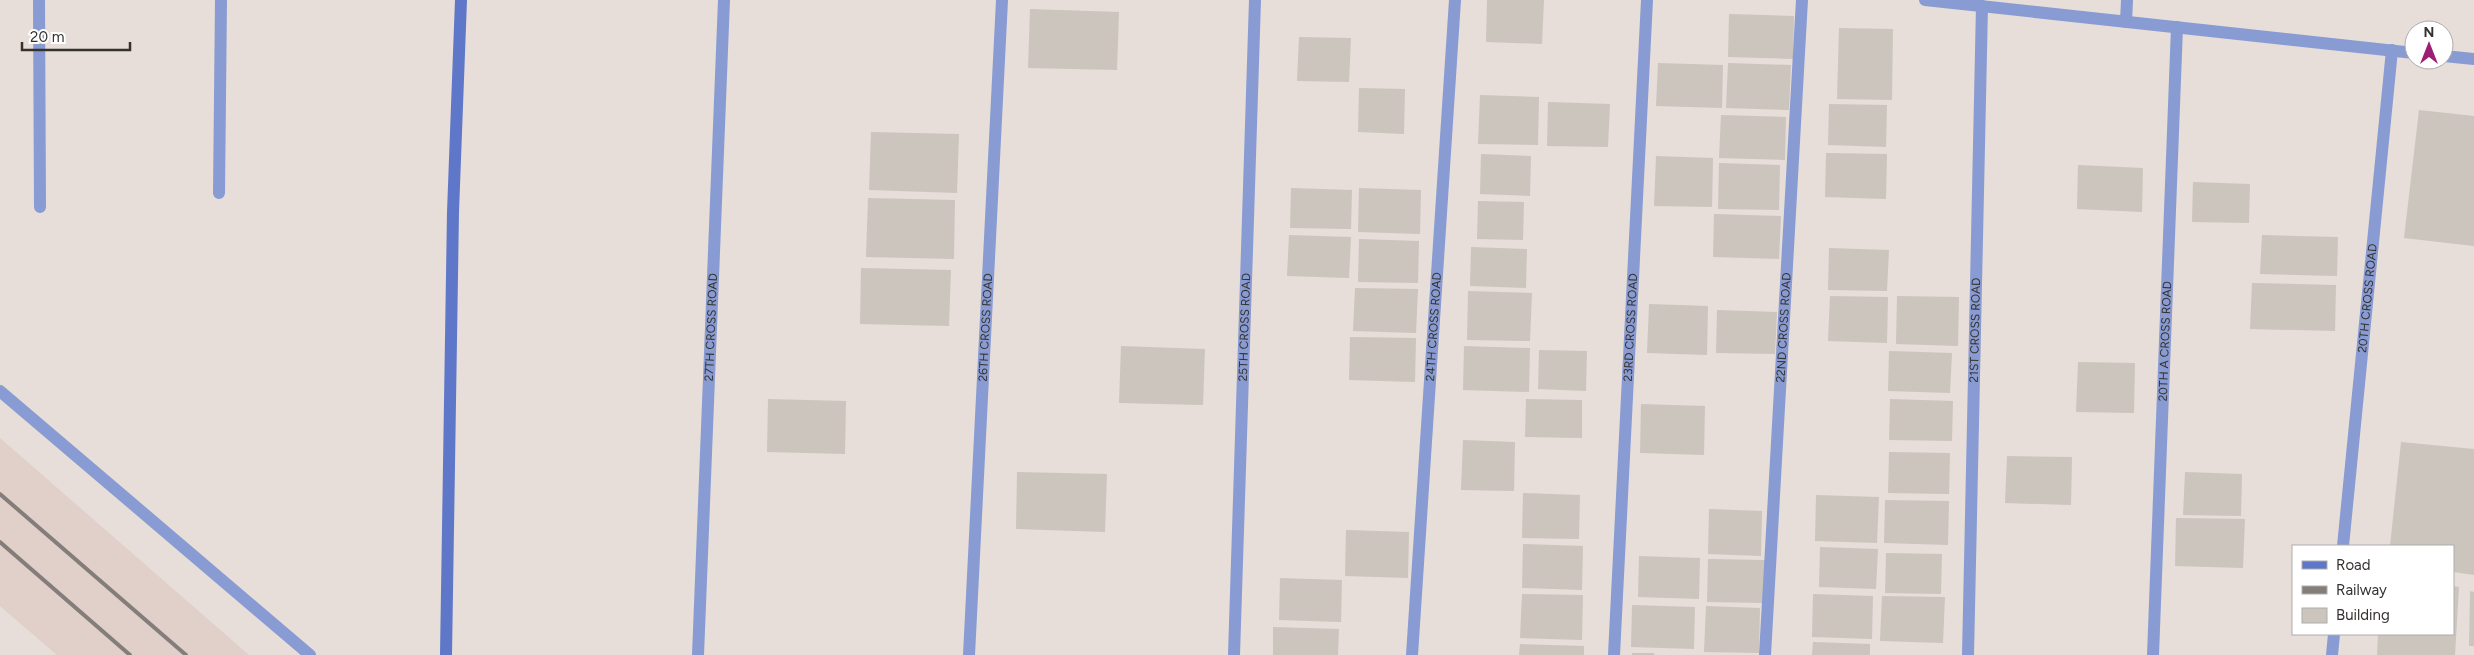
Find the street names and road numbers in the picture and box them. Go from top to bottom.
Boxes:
street label: 20TH CROSS ROAD [2355,243,2380,353]
street label: 24TH CROSS ROAD [1423,272,1444,382]
street label: 22ND CROSS ROAD [1773,272,1794,383]
street label: 27TH CROSS ROAD [702,273,720,382]
street label: 26TH CROSS ROAD [976,273,995,382]
street label: 25TH CROSS ROAD [1236,273,1253,382]
street label: 23RD CROSS ROAD [1621,273,1640,382]
street label: 21ST CROSS ROAD [1967,277,1983,383]
street label: 20TH A CROSS ROAD [2156,281,2174,402]

